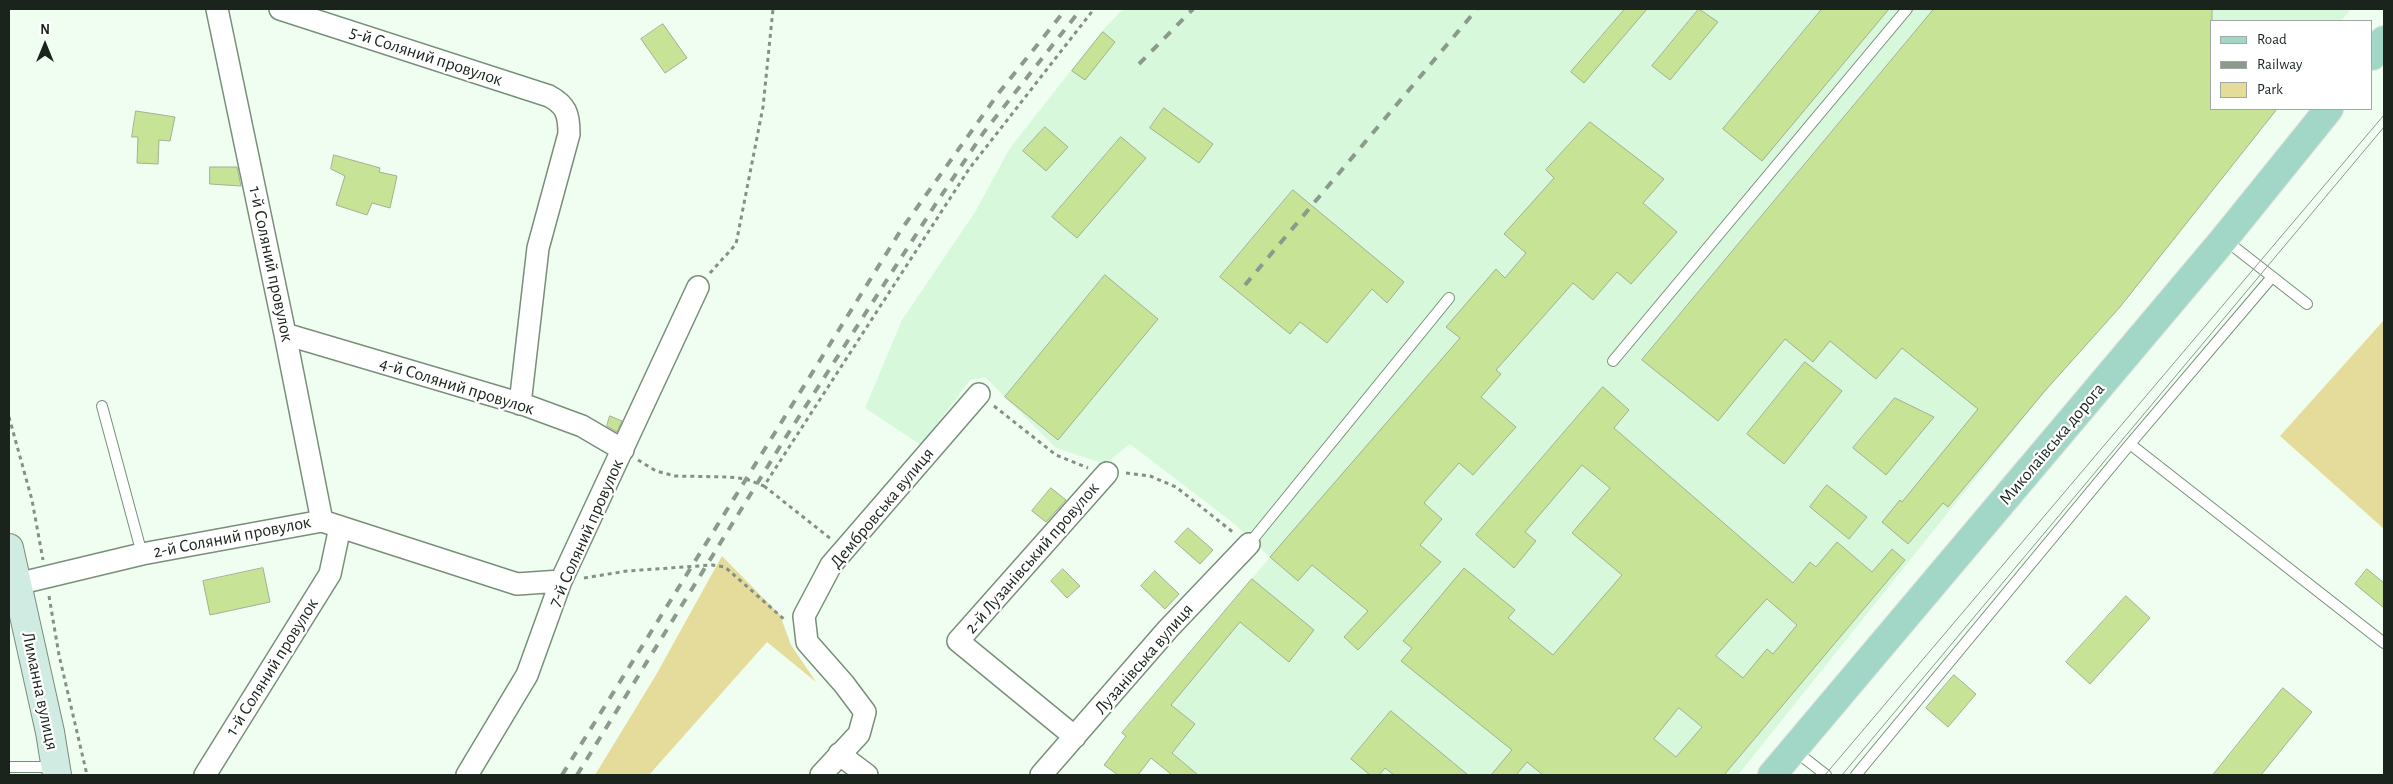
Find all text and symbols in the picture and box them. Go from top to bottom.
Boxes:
north arrow [20,20,70,70]
legend [2210,20,2373,110]
street label: 5-й Соляний провулок [347,21,505,91]
text: N [40,23,50,37]
text: Road [2257,32,2287,47]
text: Railway [2257,57,2302,72]
text: Park [2257,82,2283,97]
street label: 1-й Соляний провулок [244,184,298,344]
street label: 4-й Соляний провулок [377,352,537,420]
street label: Миколаївська дорога [1995,378,2109,510]
street label: Дембровська вулиця [825,443,939,573]
street label: 7-й Соляний провулок [544,456,628,610]
street label: 2-й Лузанівський провулок [960,478,1104,638]
street label: 2-й Соляний провулок [151,511,313,563]
street label: 1-й Соляний провулок [221,594,323,740]
street label: Лузанівська вулиця [1090,599,1198,719]
street label: Лиманна вулиця [17,630,63,752]

